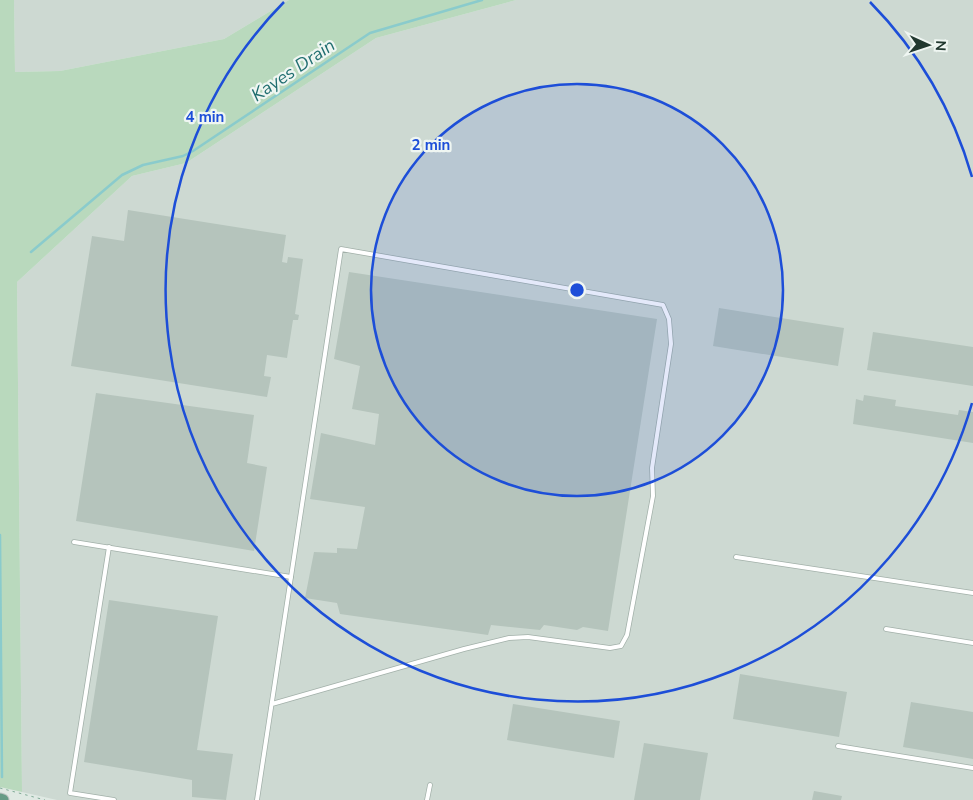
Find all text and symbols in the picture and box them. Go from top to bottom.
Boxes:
north arrow [903,20,953,70]
water label: Kayes Drain [246,33,340,107]
text: N [931,40,950,51]
text: 4 min [186,107,224,127]
text: 2 min [412,135,450,155]
centre of rings [568,281,586,299]

